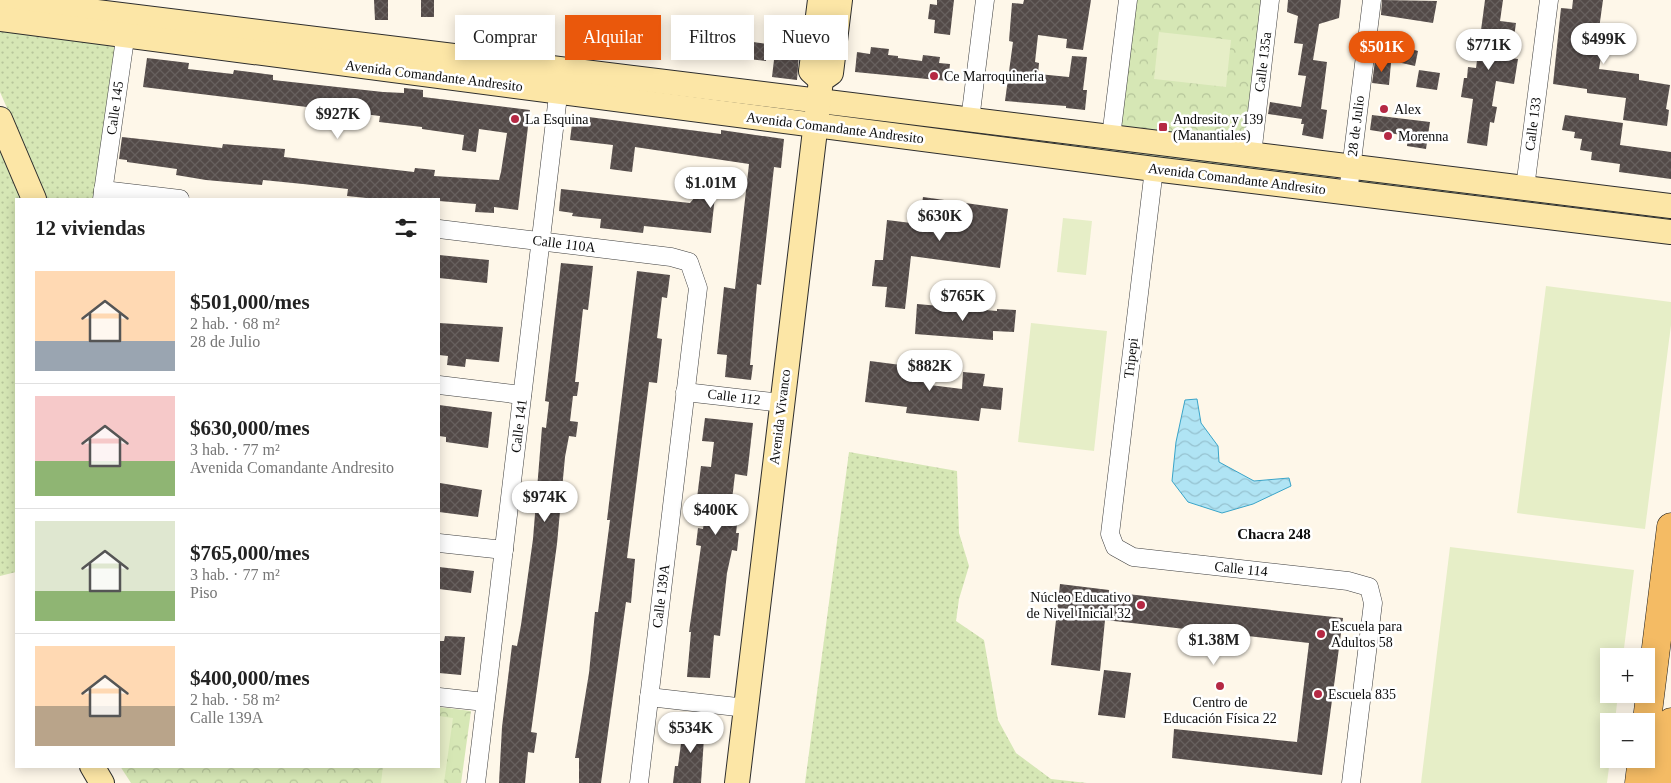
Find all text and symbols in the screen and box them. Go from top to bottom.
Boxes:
chip: Comprar [455,15,555,60]
chip: Alquilar [565,15,661,60]
chip: Filtros [671,15,754,60]
chip: Nuevo [764,15,848,60]
pin: $499K [1569,22,1639,65]
pin: $771K [1454,28,1524,71]
street label: Calle 135a [1252,30,1274,93]
pin: $501K [1347,30,1417,73]
text: $499K [1582,30,1626,47]
text: $771K [1467,36,1511,53]
text: $501K [1360,38,1404,55]
street label: Avenida Comandante Andresito [344,58,524,94]
place label: Ce Marroquineria [944,69,1045,84]
marker: Ce Marroquineria [928,70,940,82]
street label: Calle 145 [104,80,126,136]
street label: 28 de Julio [1345,95,1367,157]
street label: Calle 133 [1522,96,1544,152]
pin: $927K [303,98,373,140]
place label: Alex [1394,102,1421,117]
marker: Alex [1378,103,1390,115]
text: $927K [316,105,360,122]
street label: Avenida Comandante Andresito [745,110,925,146]
place label: La Esquina [525,112,589,127]
place label: Andresito y 139 (Manantiales) [1173,112,1263,144]
marker: La Esquina [509,113,521,125]
marker: Andresito y 139 (Manantiales) [1157,121,1169,133]
place label: Morenna [1398,129,1449,144]
marker: Morenna [1382,130,1394,142]
street label: Avenida Comandante Andresito [1147,161,1327,197]
pin: $1.01M [670,166,752,209]
text: $1.01M [685,174,737,191]
pin: $630K [905,200,975,242]
text: $630K [918,207,962,224]
icon: filters [392,214,420,242]
text: 12 viviendas [35,216,145,240]
street label: Calle 110A [532,233,597,255]
pin: $765K [928,280,998,322]
text: $765K [941,287,985,304]
text: $501,000/mes [190,290,310,314]
icon: home [75,291,135,351]
text: 2 hab. · 68 m² [190,315,280,332]
text: 28 de Julio [190,333,260,350]
street label: Tripepi [1121,337,1141,379]
pin: $882K [895,350,965,392]
text: $882K [908,357,952,374]
street label: Avenida Vivanco [767,368,793,466]
street label: Calle 112 [707,386,761,408]
street label: Calle 141 [508,398,530,454]
icon: home [75,416,135,476]
text: $630,000/mes [190,416,310,440]
text: 3 hab. · 77 m² [190,441,280,458]
text: Avenida Comandante Andresito [190,459,394,476]
pin: $974K [510,480,580,523]
text: $974K [523,488,567,505]
pin: $400K [681,494,751,536]
text: $400K [694,501,738,518]
district label: Chacra 248 [1237,526,1311,542]
icon: home [75,541,135,601]
text: $765,000/mes [190,541,310,565]
street label: Calle 114 [1214,559,1268,579]
street label: Calle 139A [650,562,672,629]
text: 3 hab. · 77 m² [190,566,280,583]
text: Piso [190,584,218,601]
place label: Núcleo Educativo de Nivel Inicial 32 [1026,590,1131,621]
marker: Núcleo Educativo de Nivel Inicial 32 [1135,599,1147,611]
place label: Escuela para Adultos 58 [1331,619,1403,650]
pin: $1.38M [1173,624,1255,666]
marker: Escuela para Adultos 58 [1315,628,1327,640]
text: $1.38M [1188,631,1240,648]
map controls [1600,648,1655,768]
button: + [1600,648,1655,703]
icon: home [75,666,135,726]
text: $400,000/mes [190,666,310,690]
marker: Centro de Educación Física 22 [1214,680,1226,692]
place label: Escuela 835 [1328,687,1396,702]
marker: Escuela 835 [1312,688,1324,700]
text: 2 hab. · 58 m² [190,691,280,708]
place label: Centro de Educación Física 22 [1163,695,1277,726]
text: Calle 139A [190,709,263,726]
pin: $534K [656,712,726,754]
button: − [1600,713,1655,768]
text: $534K [669,719,713,736]

